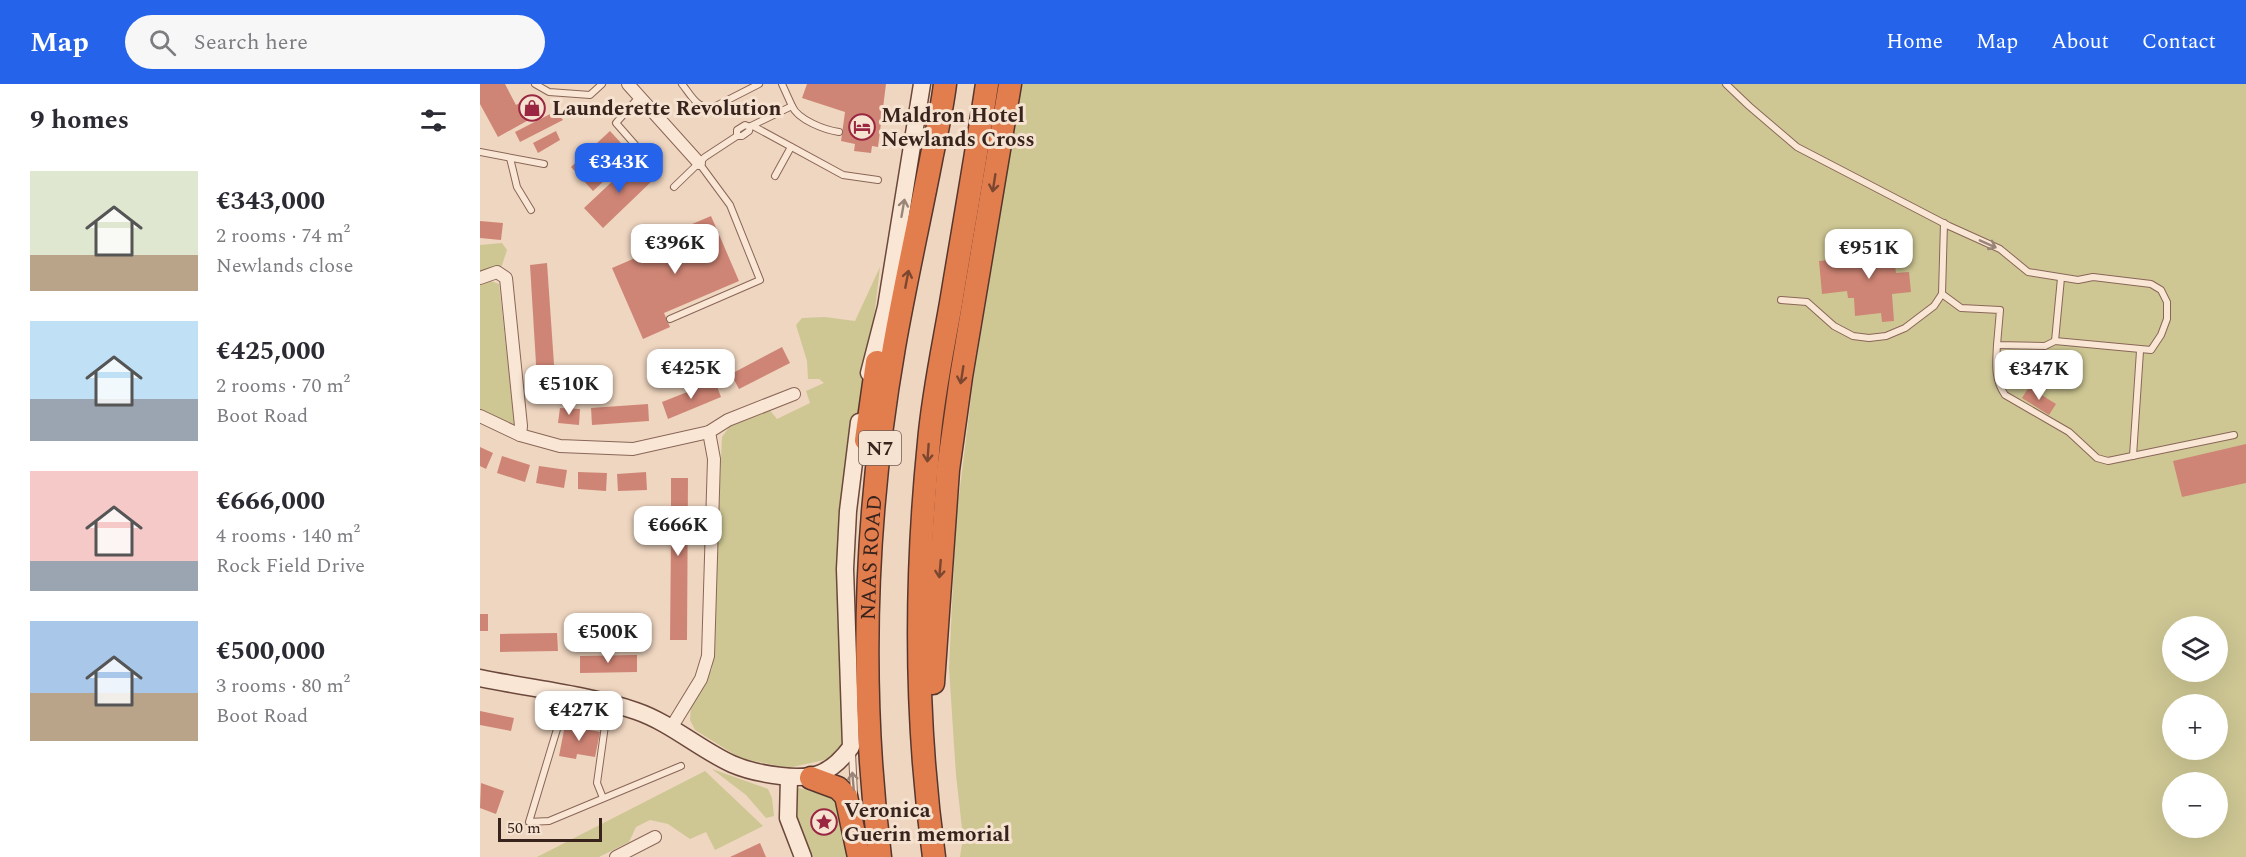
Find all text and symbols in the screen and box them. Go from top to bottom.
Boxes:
search box [125,15,545,69]
text: Map [30,21,89,64]
icon: search [146,26,179,59]
text: Search here [194,26,308,59]
text: Home [1886,26,1943,58]
text: Map [1976,26,2018,58]
text: About [2051,26,2109,58]
text: Contact [2142,26,2216,58]
shop icon: Launderette Revolution [517,93,547,123]
place label: Launderette Revolution [552,93,782,125]
text: 9 homes [30,100,129,140]
place label: Maldron Hotel Newlands Cross [881,100,1035,156]
icon: filters [417,104,450,137]
hotel icon: Maldron Hotel Newlands Cross [847,112,877,142]
pin: €343K [577,143,661,194]
text: €343K [589,147,649,177]
one-way arrow [988,173,999,193]
text: €343,000 [216,181,325,221]
icon: home [78,195,150,267]
one-way arrow [898,198,909,218]
text: 2 rooms · 74 m² [216,221,350,251]
pin: €396K [633,224,717,275]
text: €396K [645,228,705,258]
pin: €951K [1827,229,1911,280]
text: €951K [1839,233,1899,263]
one-way arrow [1979,238,1997,250]
text: Newlands close [216,251,353,281]
one-way arrow [902,269,913,289]
text: €425,000 [216,331,325,371]
icon: home [78,345,150,417]
pin: €425K [649,349,733,400]
pin: €347K [1997,350,2081,401]
text: €425K [661,353,721,383]
text: €347K [2009,354,2069,384]
pin: €510K [527,365,611,416]
one-way arrow [956,365,967,385]
text: €510K [539,369,599,399]
text: 2 rooms · 70 m² [216,371,350,401]
text: Boot Road [216,401,308,431]
road number: N7 [859,431,901,465]
one-way arrow [922,442,933,462]
text: €666,000 [216,481,325,521]
street label: NAAS ROAD [853,493,892,621]
icon: home [78,495,150,567]
pin: €666K [636,506,720,557]
text: €666K [648,510,708,540]
text: 4 rooms · 140 m² [216,521,360,551]
text: Rock Field Drive [216,551,365,581]
one-way arrow [935,559,946,579]
pin: €500K [566,613,650,664]
map controls [2162,616,2228,838]
button: layers [2162,616,2228,682]
text: €500K [578,617,638,647]
text: €500,000 [216,631,325,671]
icon: home [78,645,150,717]
text: 3 rooms · 80 m² [216,671,350,701]
pin: €427K [537,691,621,742]
button: + [2162,694,2228,760]
text: €427K [549,695,609,725]
text: Boot Road [216,701,308,731]
one-way arrow [847,772,858,792]
button: − [2162,772,2228,838]
place label: Veronica Guerin memorial [844,795,1010,851]
place icon: Veronica Guerin memorial [809,807,839,837]
scale bar [498,815,602,842]
text: 50 m [507,816,541,840]

